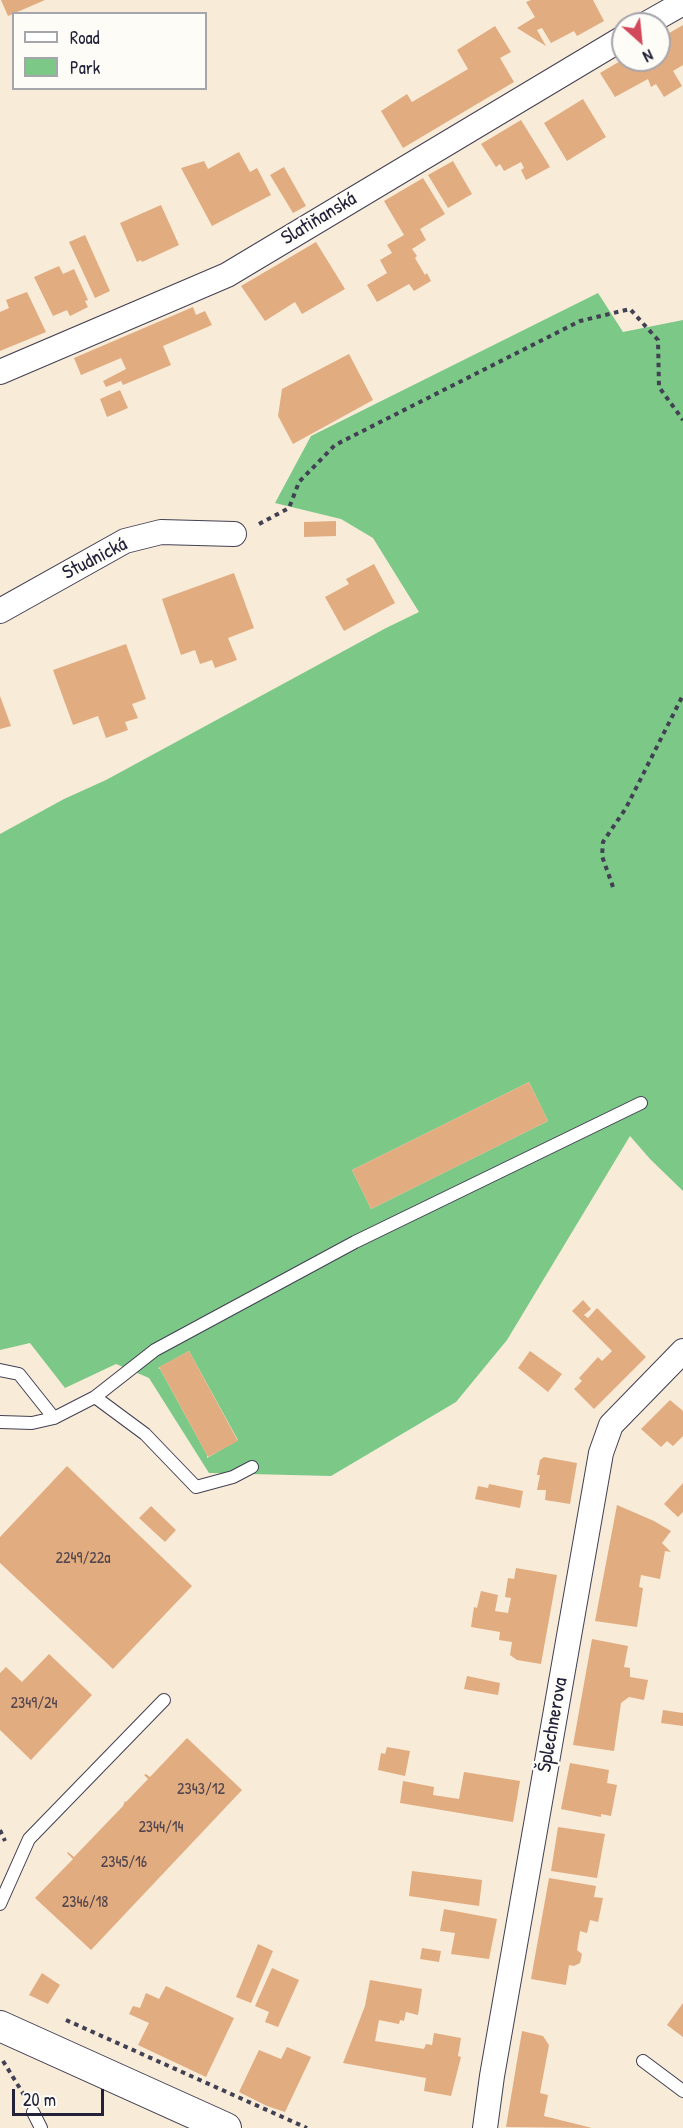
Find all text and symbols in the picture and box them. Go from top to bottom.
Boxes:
legend [12,12,207,90]
north arrow [611,12,671,72]
text: Road [70,25,100,50]
text: N [639,45,657,68]
text: Park [70,55,100,80]
street label: Slatiňanská [277,187,361,251]
street label: Studnická [59,533,131,585]
house number: 2249/22a [56,1549,110,1569]
street label: Šplechnerova [533,1676,573,1774]
house number: 2349/24 [11,1694,57,1714]
house number: 2343/12 [177,1780,225,1800]
house number: 2344/14 [138,1818,184,1838]
house number: 2345/16 [101,1853,147,1873]
house number: 2346/18 [62,1893,108,1913]
scale bar [15,2077,106,2115]
text: 20 m [23,2087,56,2112]

